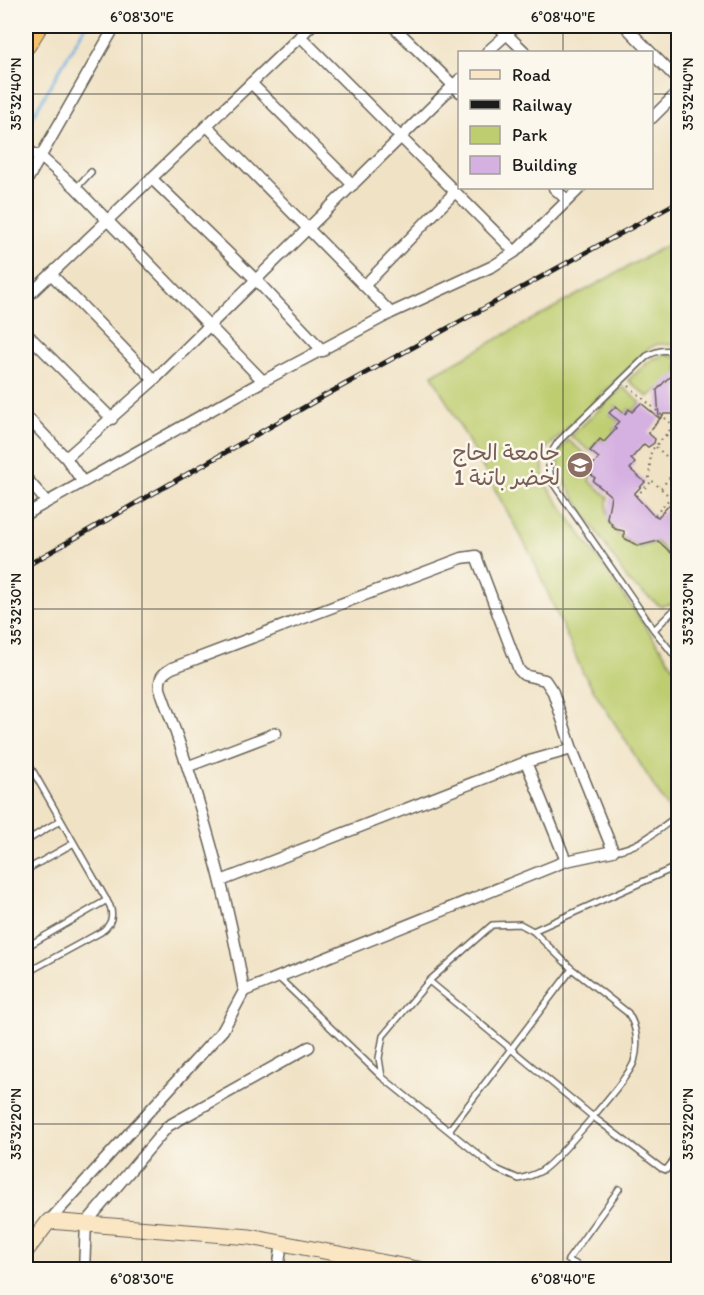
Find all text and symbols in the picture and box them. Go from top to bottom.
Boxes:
text: 6°08'30"E [110,8,174,26]
text: 6°08'40"E [531,8,595,26]
legend [458,51,653,189]
text: 35°32'40"N [7,57,25,131]
text: 35°32'40"N [679,57,697,131]
text: Road [512,64,551,86]
text: Railway [512,94,573,116]
text: Park [512,124,547,146]
text: Building [512,154,578,176]
place label: جامعة الحاج لخضر باتنة 1 [452,439,560,491]
school or university icon: جامعة الحاج لخضر باتنة 1 [565,450,595,480]
text: 35°32'30"N [7,573,25,645]
text: 35°32'30"N [679,573,697,645]
text: 35°32'20"N [7,1088,25,1160]
text: 35°32'20"N [679,1088,697,1160]
text: 6°08'30"E [110,1270,174,1288]
text: 6°08'40"E [531,1270,595,1288]

